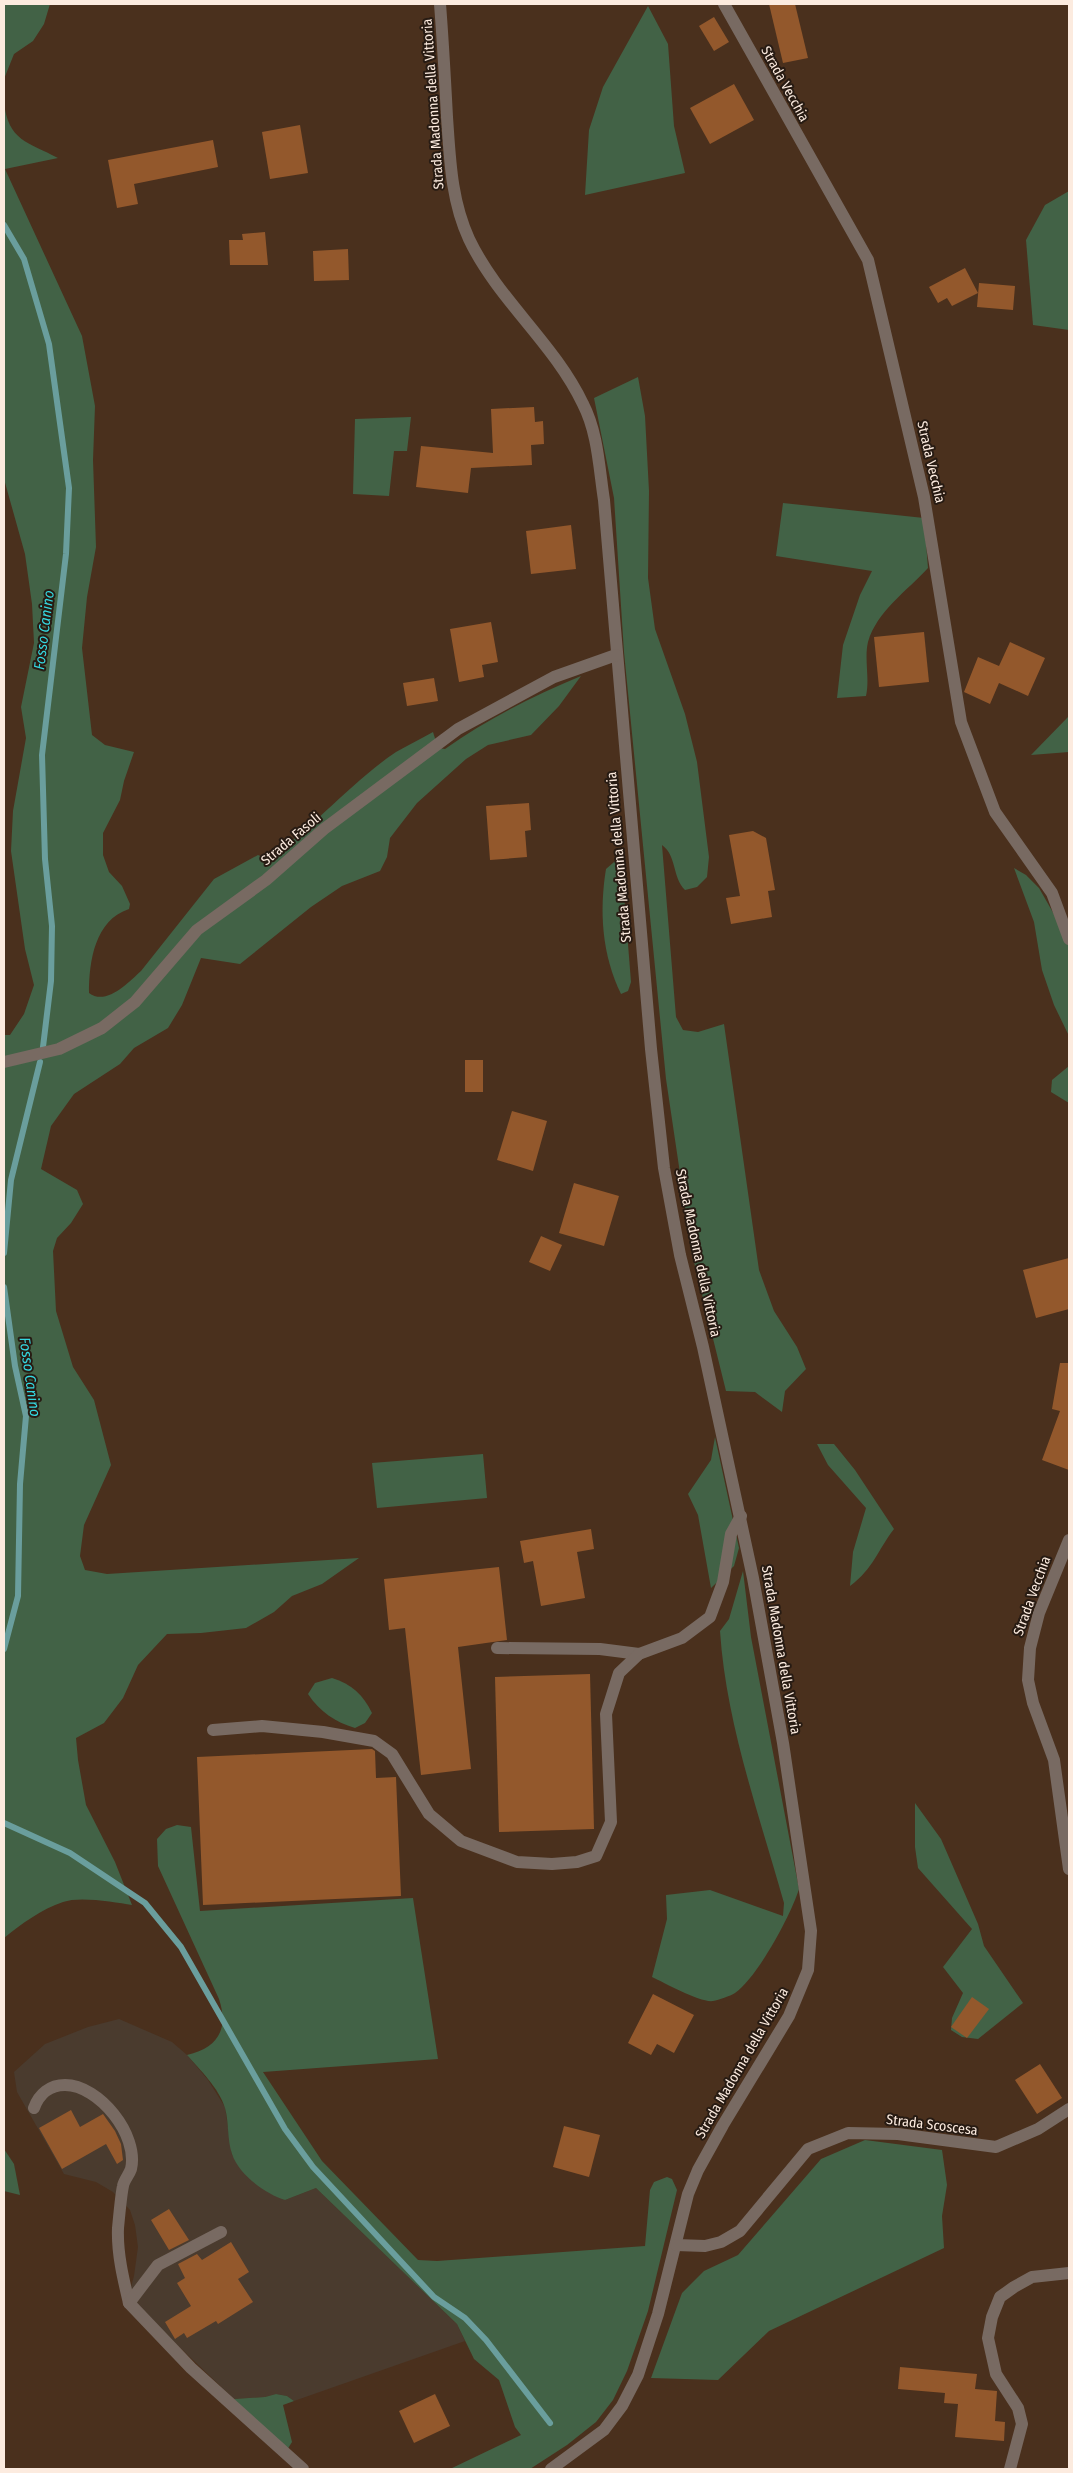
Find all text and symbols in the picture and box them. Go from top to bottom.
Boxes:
street label: Strada Madonna della Vittoria [419,18,447,190]
street label: Strada Vecchia [757,43,813,125]
street label: Strada Vecchia [913,419,949,505]
water label: Fosso Canino [30,589,58,671]
street label: Strada Madonna della Vittoria [603,771,635,943]
street label: Strada Fasoli [258,809,324,869]
street label: Strada Madonna della Vittoria [672,1167,724,1339]
water label: Fosso Canino [16,1336,45,1418]
street label: Strada Vecchia [1010,1554,1054,1638]
street label: Strada Madonna della Vittoria [758,1564,804,1736]
street label: Strada Madonna della Vittoria [692,1985,792,2141]
street label: Strada Scoscesa [885,2111,979,2139]

